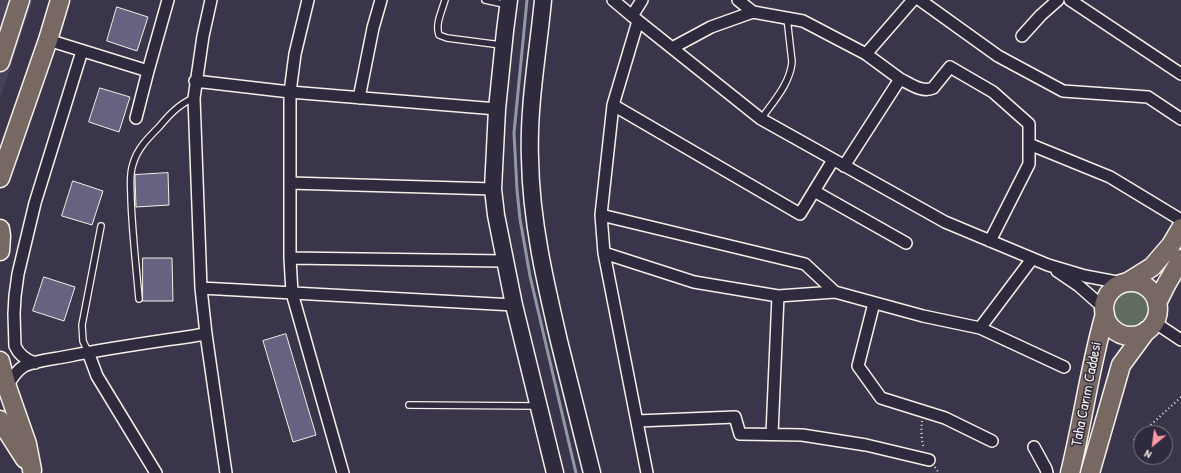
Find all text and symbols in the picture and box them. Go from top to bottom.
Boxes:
street label: Taha Carım Caddesi [1068,340,1106,448]
north arrow [1133,425,1173,465]
text: N [1142,447,1154,462]

